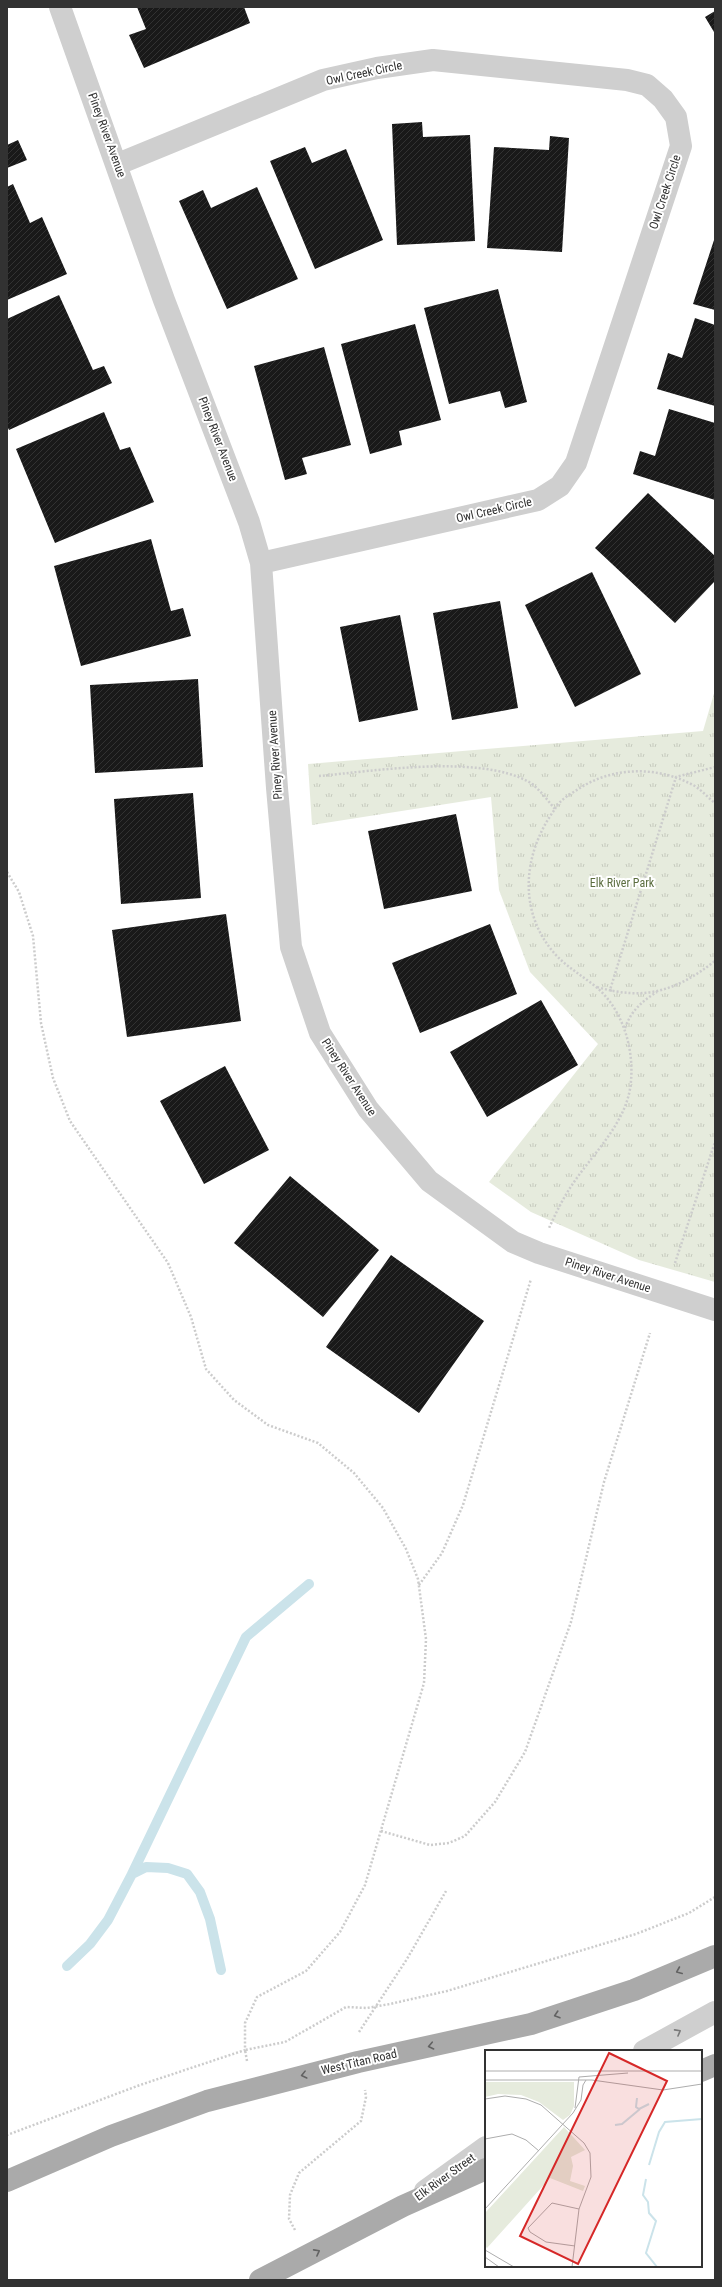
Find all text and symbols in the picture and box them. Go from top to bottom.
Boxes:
street label: Owl Creek Circle [325,58,404,88]
street label: Piney River Avenue [85,91,129,180]
street label: Owl Creek Circle [646,153,684,231]
street label: Piney River Avenue [195,395,241,484]
street label: Owl Creek Circle [455,494,534,526]
street label: Piney River Avenue [265,710,285,800]
park label: Elk River Park [590,876,655,890]
street label: Piney River Avenue [319,1036,379,1119]
street label: Piney River Avenue [563,1255,653,1296]
one-way arrow [676,1966,683,1974]
one-way arrow [554,2010,561,2019]
one-way arrow [674,2029,681,2037]
one-way arrow [427,2041,434,2049]
street label: West Titan Road [320,2046,398,2077]
inset map [485,2050,702,2267]
one-way arrow [301,2071,307,2079]
street label: Elk River Street [412,2150,478,2204]
one-way arrow [313,2249,320,2257]

